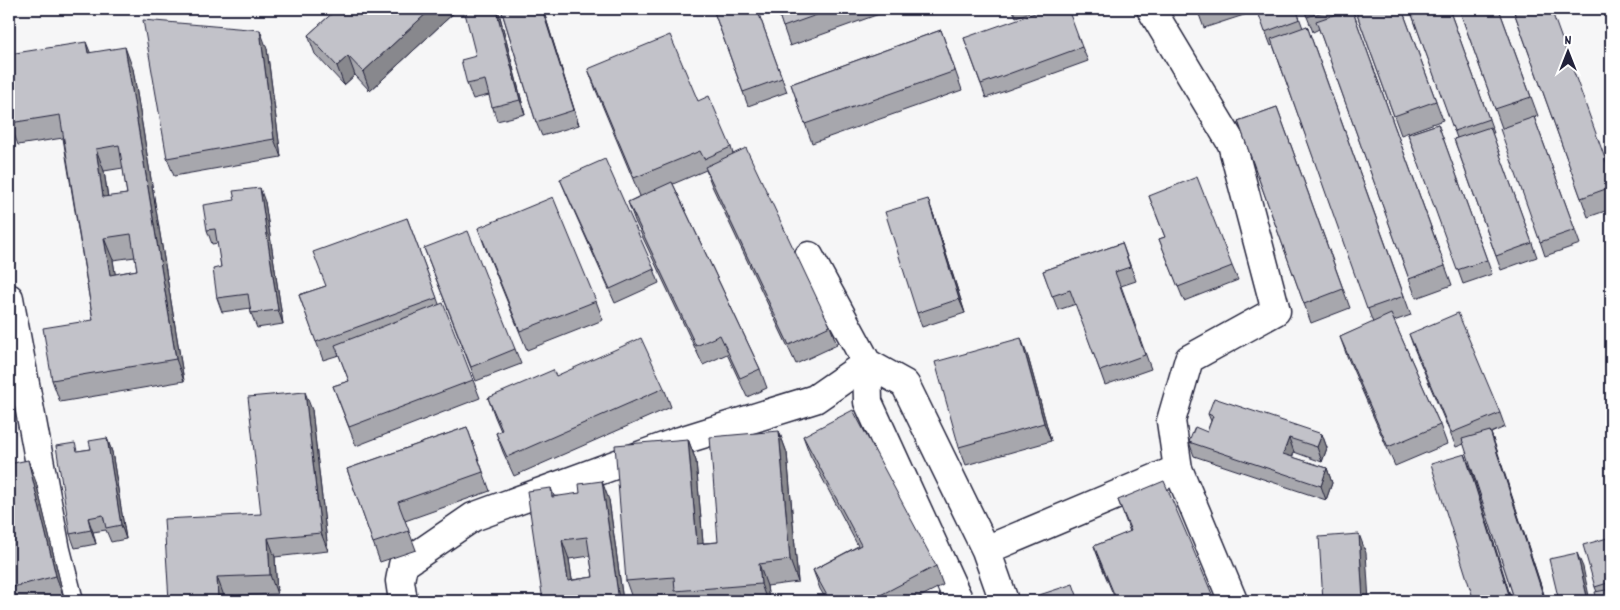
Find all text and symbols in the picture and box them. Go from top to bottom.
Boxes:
north arrow [1542,28,1592,78]
text: N [1565,31,1572,51]

